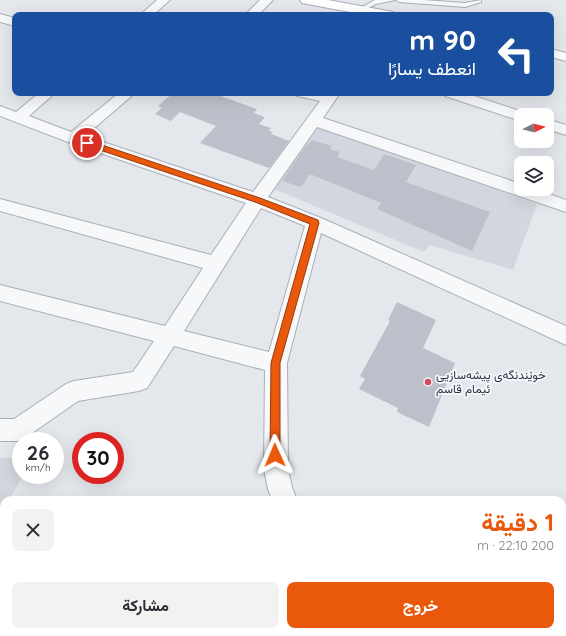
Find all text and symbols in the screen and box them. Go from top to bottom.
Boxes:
text: 90 m [409,22,476,57]
icon: left [490,28,542,80]
text: انعطف يسارًا [388,57,476,80]
north arrow [514,108,554,148]
map controls [514,108,554,196]
pin [70,126,104,160]
icon: arrive [76,132,98,154]
button: layers [514,156,554,196]
place label: خوێندنگەی پیشەسازیی ئیمام قاسم [436,367,546,397]
marker: خوێندنگەی پیشەسازیی ئیمام قاسم [423,377,433,387]
speed limit sign: 30 [72,432,124,484]
position arrow [254,434,296,476]
text: 26 [27,440,49,465]
text: km/h [25,461,51,474]
text: 1 دقيقة [481,507,554,537]
button: close [12,509,54,551]
text: 200 m · 22:10 [477,537,554,553]
button: مشاركة [12,582,279,628]
button: خروج [287,582,554,628]

